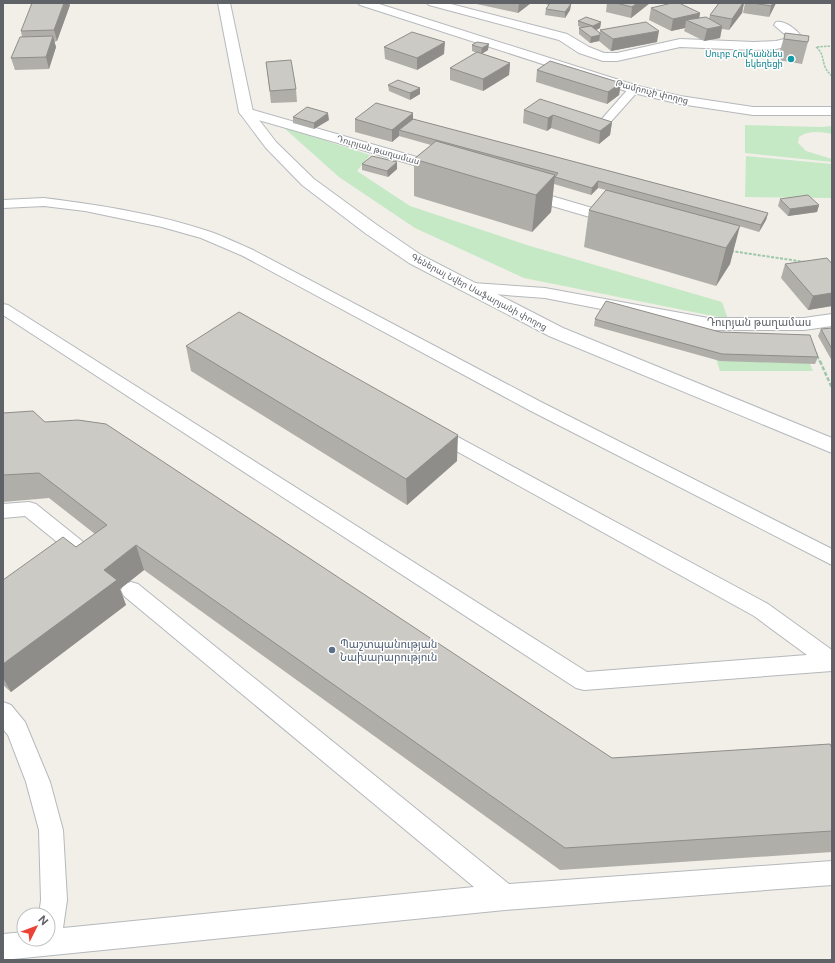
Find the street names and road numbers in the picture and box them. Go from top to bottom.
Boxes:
street label: Թամրուչի փողոց [614,77,690,106]
street label: Դուրյան թաղամաս [335,132,421,167]
street label: Գեներալ Նվեր Սաֆարյանի փողոց [409,251,549,332]
street label: Դուրյան թաղամաս [707,316,811,329]

